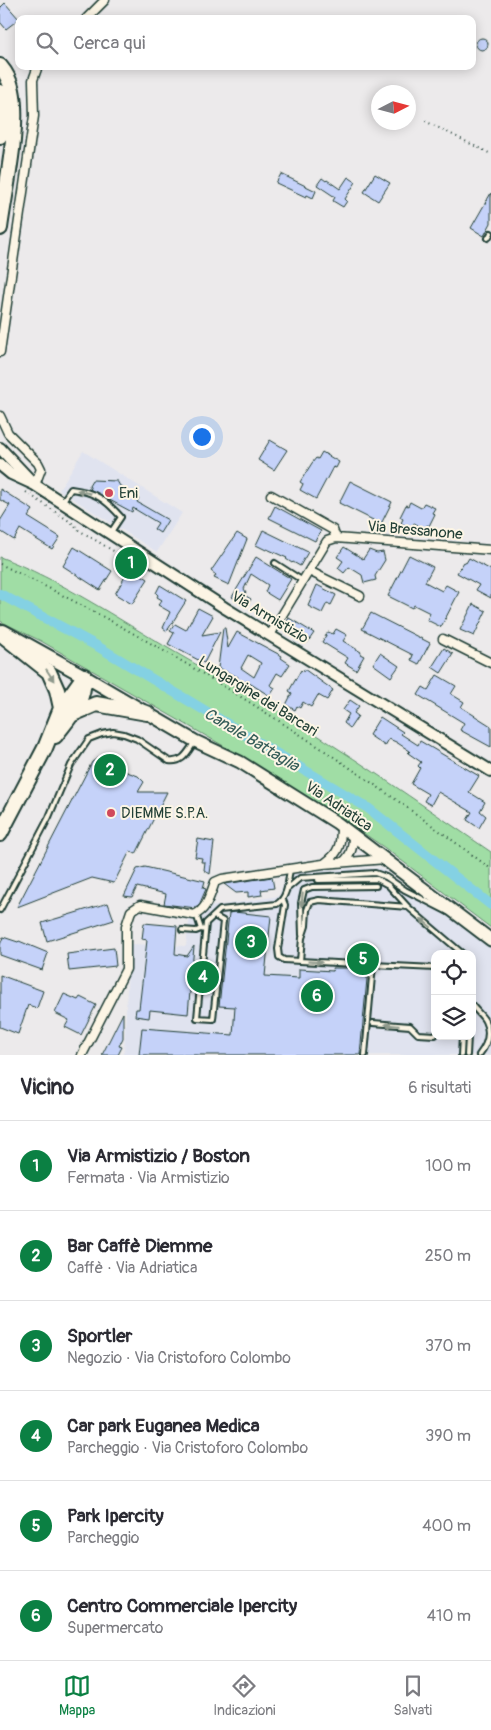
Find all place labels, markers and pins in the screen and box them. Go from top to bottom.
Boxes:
place label: Eni [119,484,138,503]
marker: Eni [103,487,115,499]
pin: 1 [115,544,147,582]
pin: 2 [94,751,126,789]
place label: DIEMME S.P.A. [121,804,208,823]
marker: DIEMME S.P.A. [105,807,117,819]
pin: 3 [235,923,267,961]
pin: 5 [347,940,379,978]
pin: 4 [187,958,219,996]
pin: 6 [301,977,333,1015]

